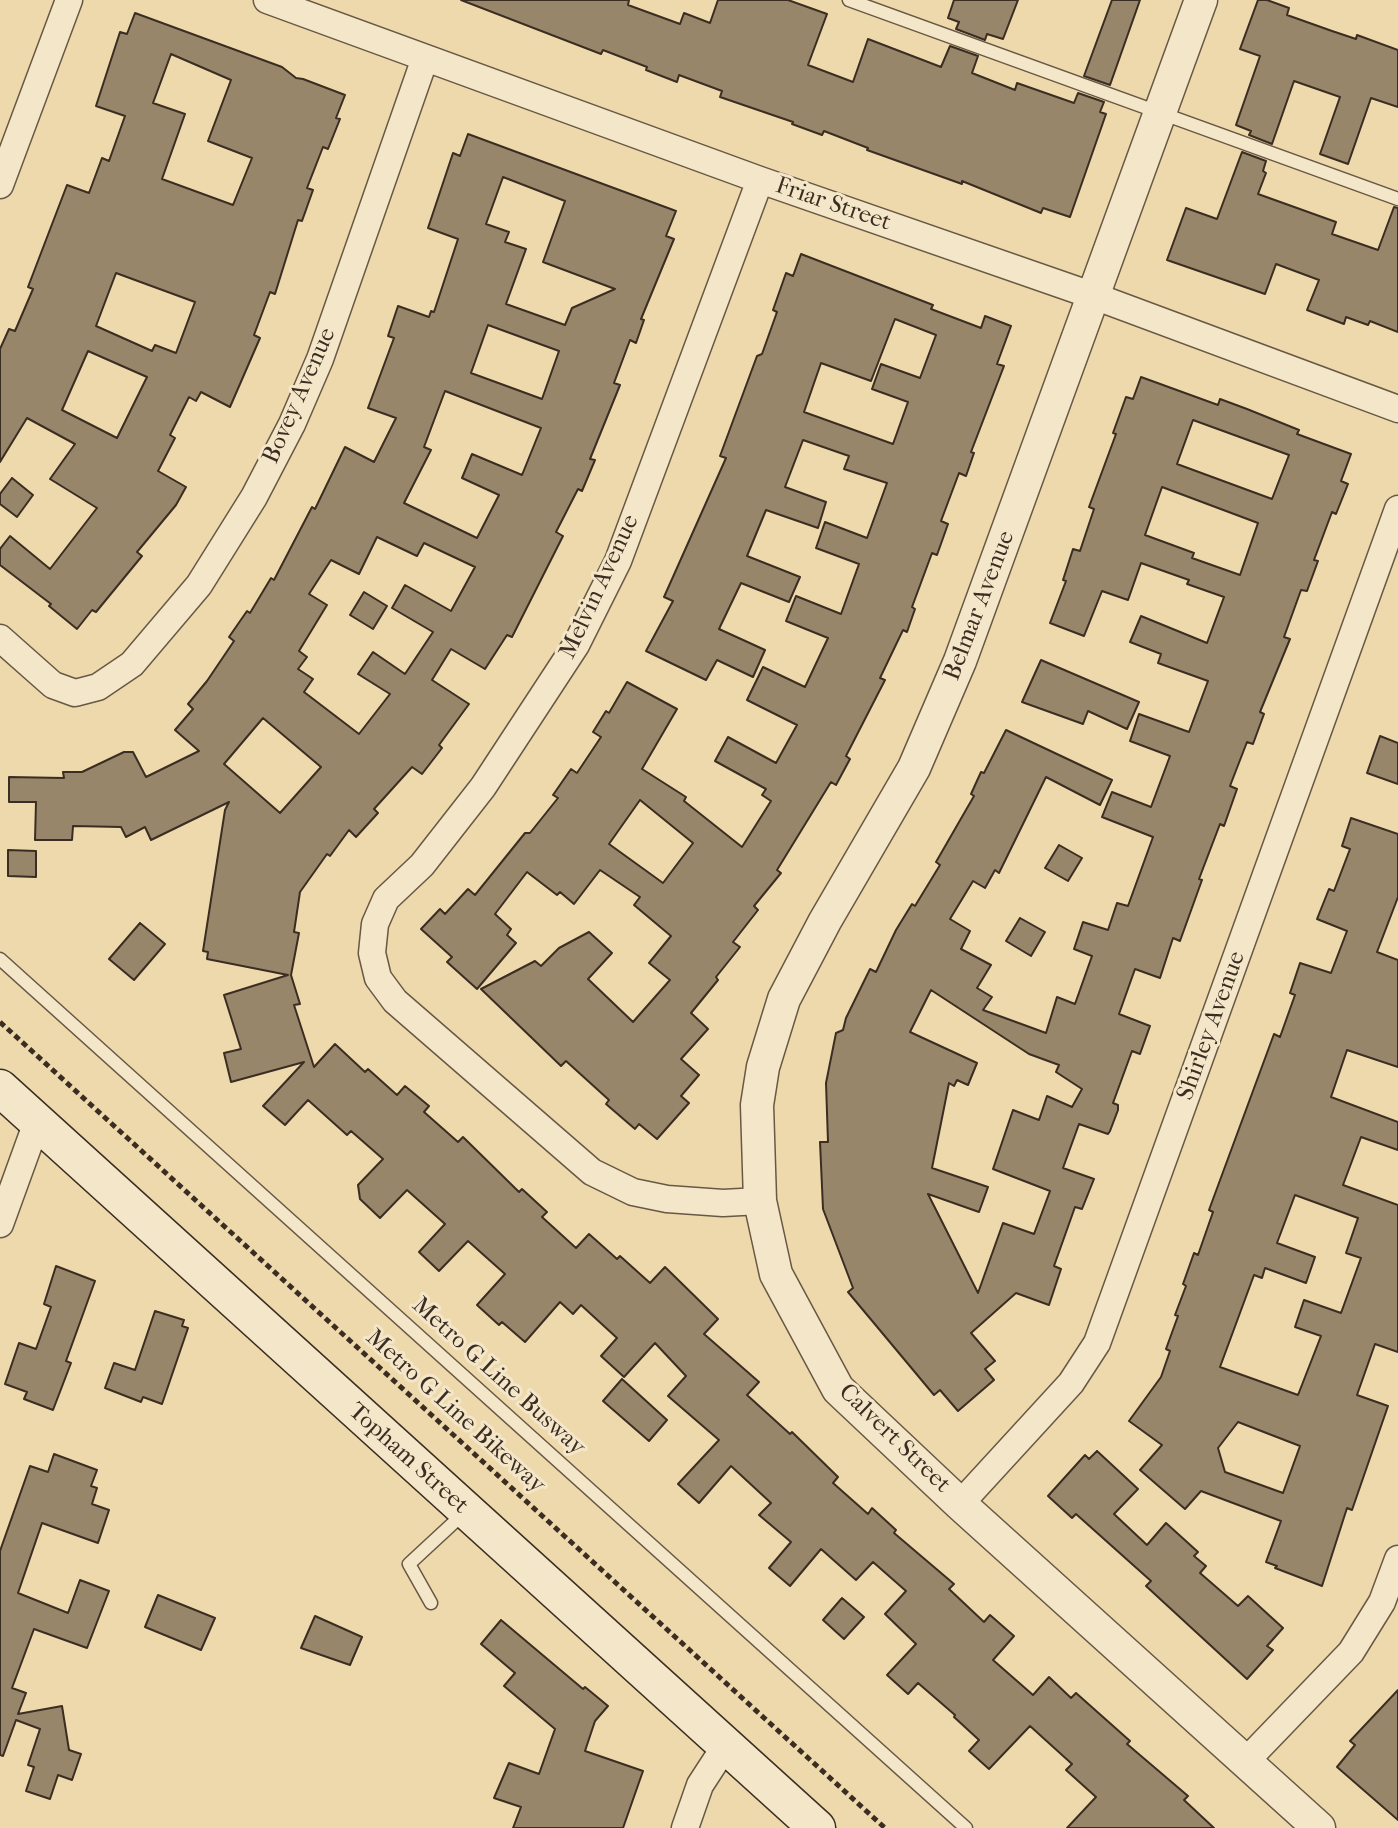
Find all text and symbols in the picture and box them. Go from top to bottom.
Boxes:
street label: Friar Street [772,172,894,238]
street label: Bovey Avenue [257,324,343,468]
street label: Melvin Avenue [554,510,646,664]
street label: Belmar Avenue [938,527,1022,685]
street label: Shirley Avenue [1172,948,1252,1104]
street label: Metro G Line Busway [405,1292,591,1462]
street label: Metro G Line Bikeway [359,1324,551,1500]
street label: Calvert Street [832,1378,956,1500]
street label: Topham Street [342,1397,474,1521]

